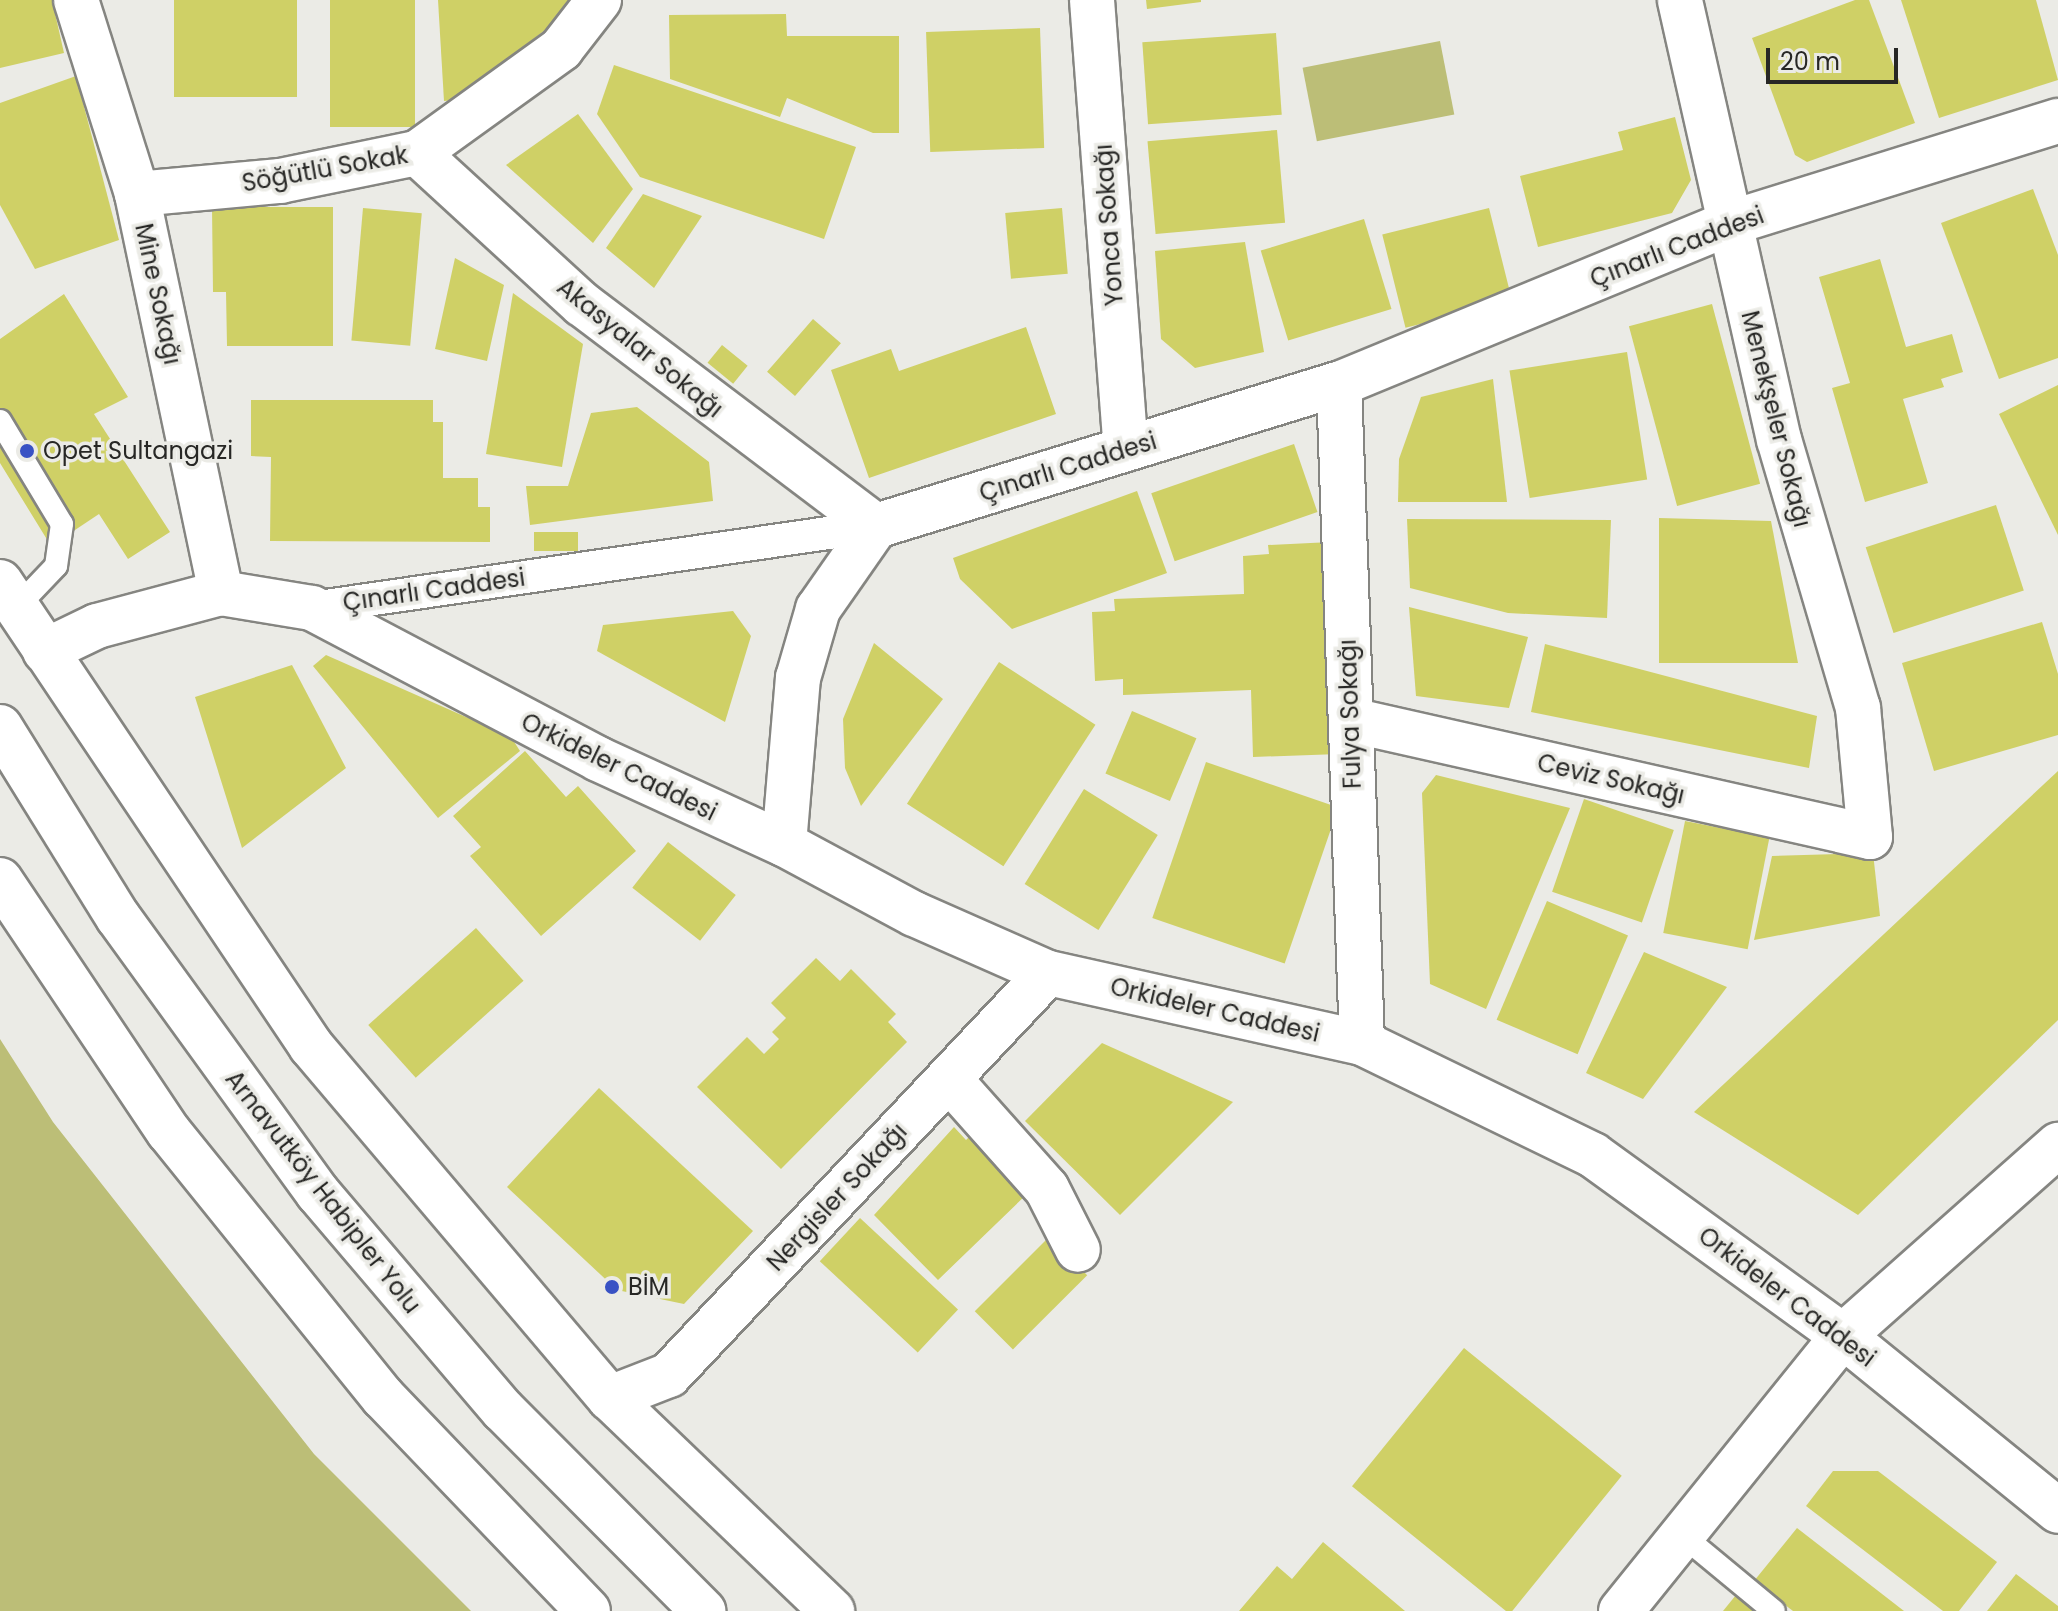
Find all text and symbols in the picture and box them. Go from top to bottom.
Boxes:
scale bar [1770,32,1902,82]
text: 20 m [1780,45,1840,78]
street label: Söğütlü Sokak [240,140,410,198]
street label: Yonca Sokağı [1089,143,1129,307]
street label: Çınarlı Caddesi [1586,201,1768,293]
street label: Mine Sokağı [129,221,187,367]
street label: Akasyalar Sokağı [551,272,729,424]
street label: Menekşeler Sokağı [1735,308,1817,530]
street label: Çınarlı Caddesi [976,426,1160,508]
place label: Opet Sultangazi [43,437,233,465]
marker: Opet Sultangazi [18,442,36,460]
street label: Çınarlı Caddesi [341,563,527,617]
street label: Fulya Sokağı [1333,639,1367,789]
street label: Orkideler Caddesi [517,707,721,827]
street label: Ceviz Sokağı [1535,748,1687,810]
street label: Orkideler Caddesi [1108,972,1322,1048]
street label: Arnavutköy Habipler Yolu [219,1065,427,1319]
street label: Nergisler Sokağı [761,1117,913,1277]
street label: Orkideler Caddesi [1693,1221,1881,1373]
place label: BİM [628,1273,669,1301]
marker: BİM [603,1278,621,1296]

